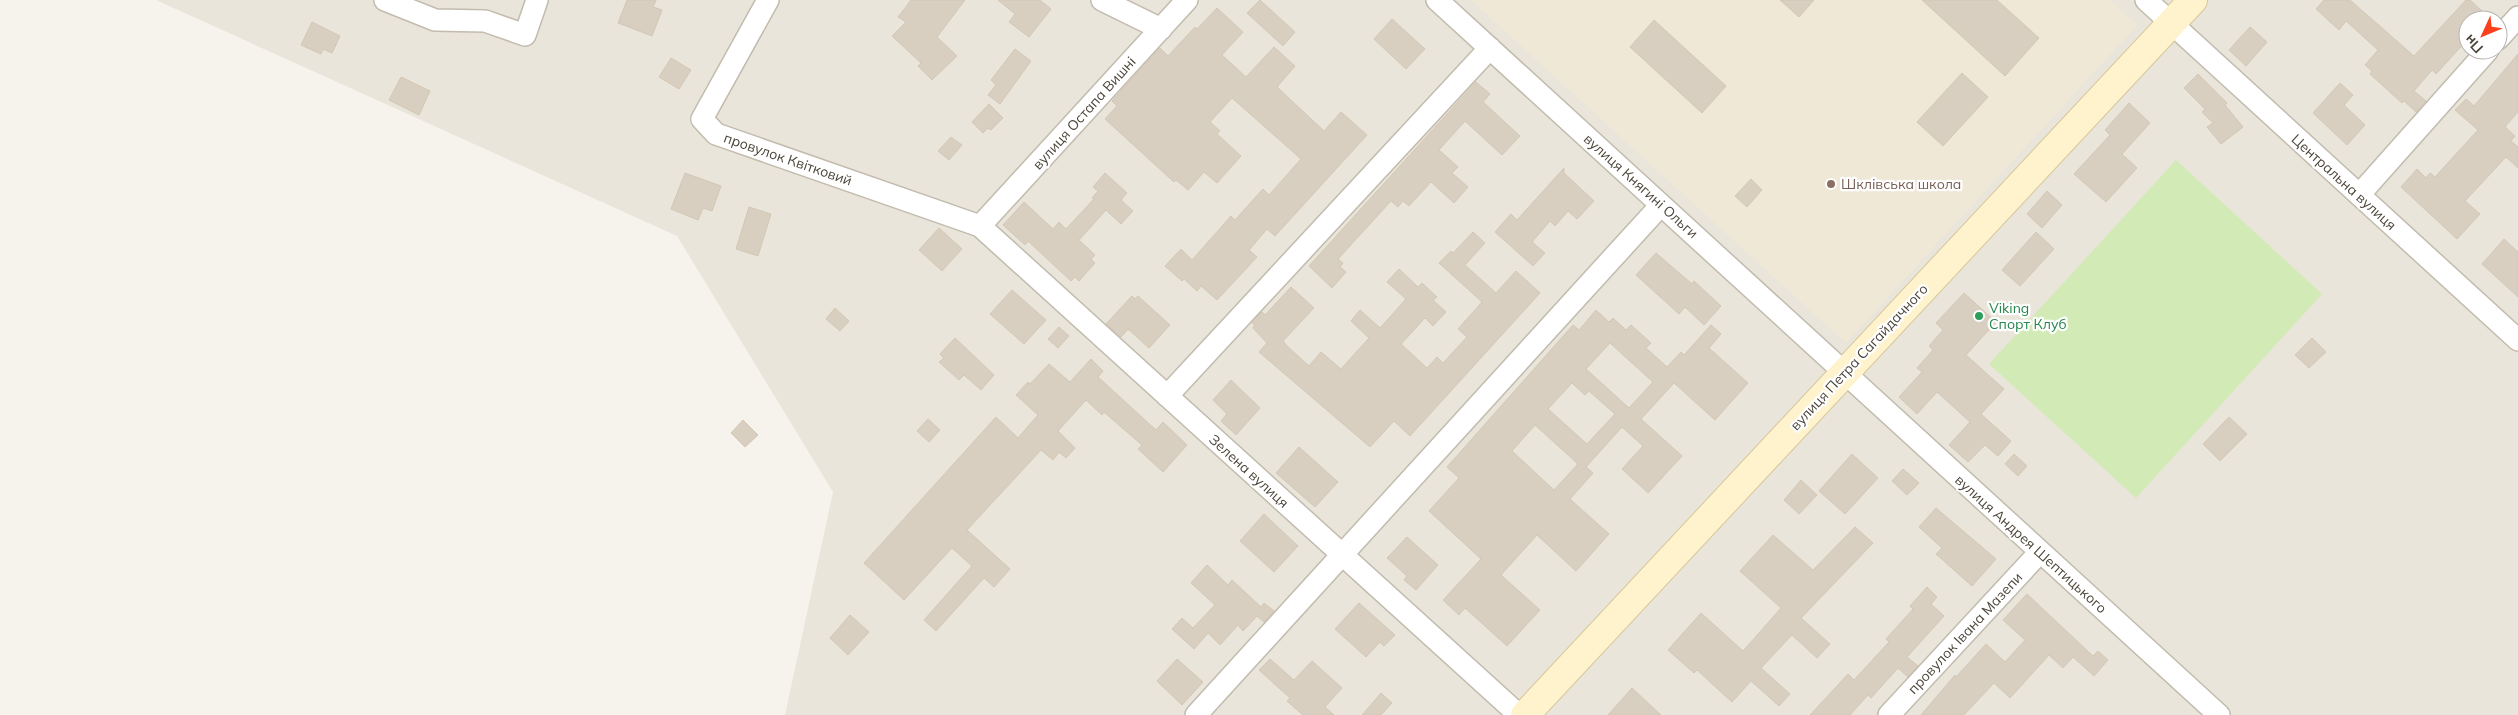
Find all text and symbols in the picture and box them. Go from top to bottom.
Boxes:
north arrow [2458,10,2508,60]
text: Пн [2460,31,2487,57]
street label: вулиця Остапа Вишні [1029,53,1139,173]
street label: провулок Квітковий [721,129,855,189]
street label: вулиця Княгині Ольги [1580,130,1702,242]
street label: Центральна вулиця [2288,130,2400,234]
place label: Шклівська школа [1841,175,1961,193]
marker: Шклівська школа [1825,178,1837,190]
street label: вулиця Петра Сагайдачного [1786,280,1932,434]
place label: Viking Спорт Клуб [1989,299,2067,333]
marker: Viking Спорт Клуб [1973,310,1985,322]
street label: Зелена вулиця [1205,430,1293,512]
street label: вулиця Андрея Шептицького [1951,471,2111,617]
street label: провулок Івана Мазепи [1904,568,2026,698]

